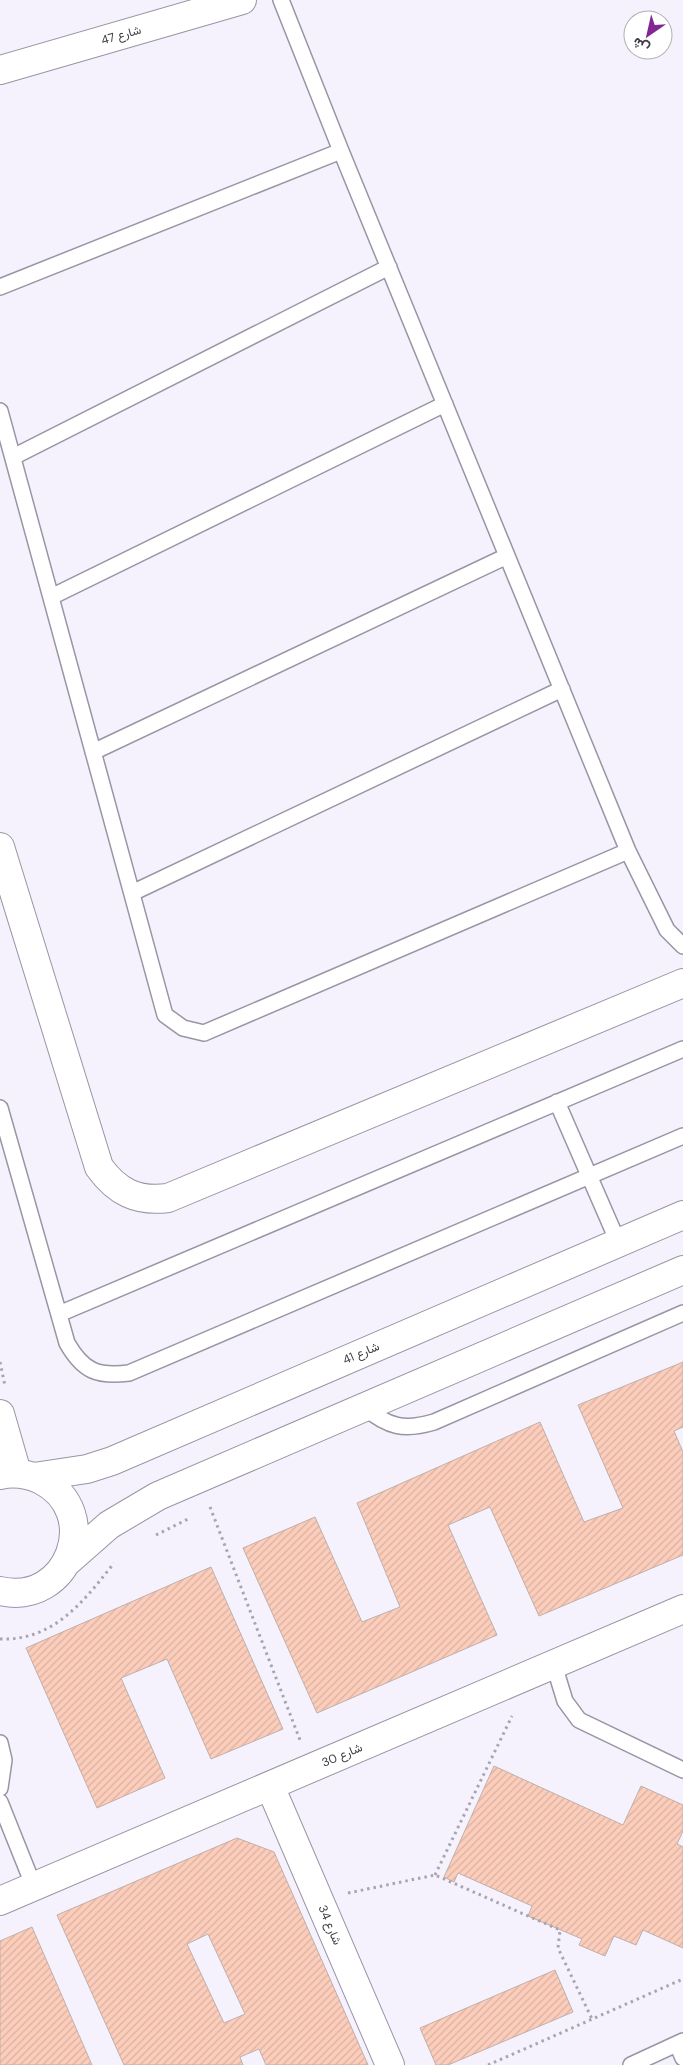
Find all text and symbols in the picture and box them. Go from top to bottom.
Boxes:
north arrow [623,10,673,60]
street label: شارع 47 [99,22,143,49]
text: ش [629,34,653,58]
street label: شارع 41 [340,1338,382,1369]
street label: شارع 30 [319,1739,365,1772]
street label: شارع 34 [314,1903,346,1948]

